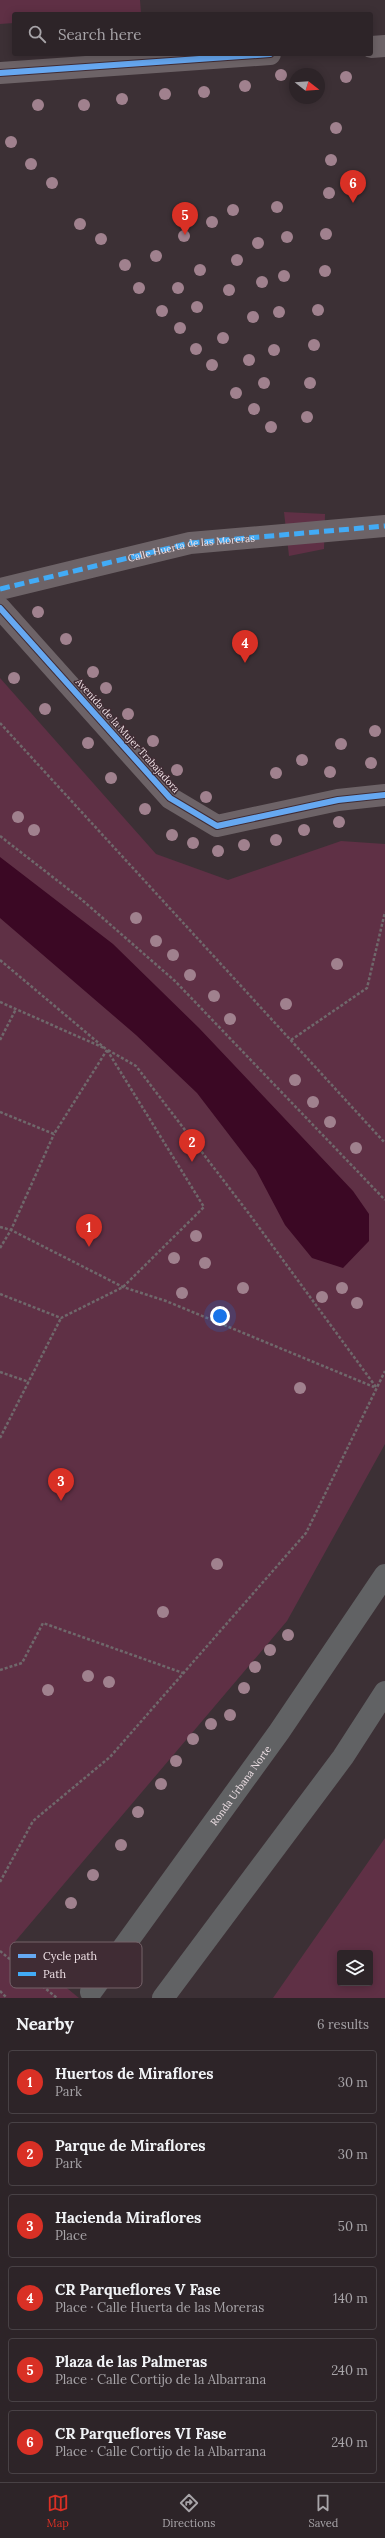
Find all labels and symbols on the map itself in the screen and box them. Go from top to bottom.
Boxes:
north arrow [289,68,325,104]
pin: 6 [340,170,366,203]
pin: 5 [172,202,198,235]
street label: Calle Huerta de las Moreras [126,531,256,565]
pin: 4 [232,630,258,663]
street label: Avenida de la Mujer Trabajadora [72,675,182,795]
pin: 2 [179,1129,205,1162]
pin: 1 [76,1214,102,1247]
your location [210,1306,230,1326]
pin: 3 [48,1468,74,1501]
street label: Ronda Urbana Norte [207,1743,274,1828]
legend [10,1942,142,1988]
text: Cycle path [43,1949,98,1963]
text: Path [43,1967,66,1981]

